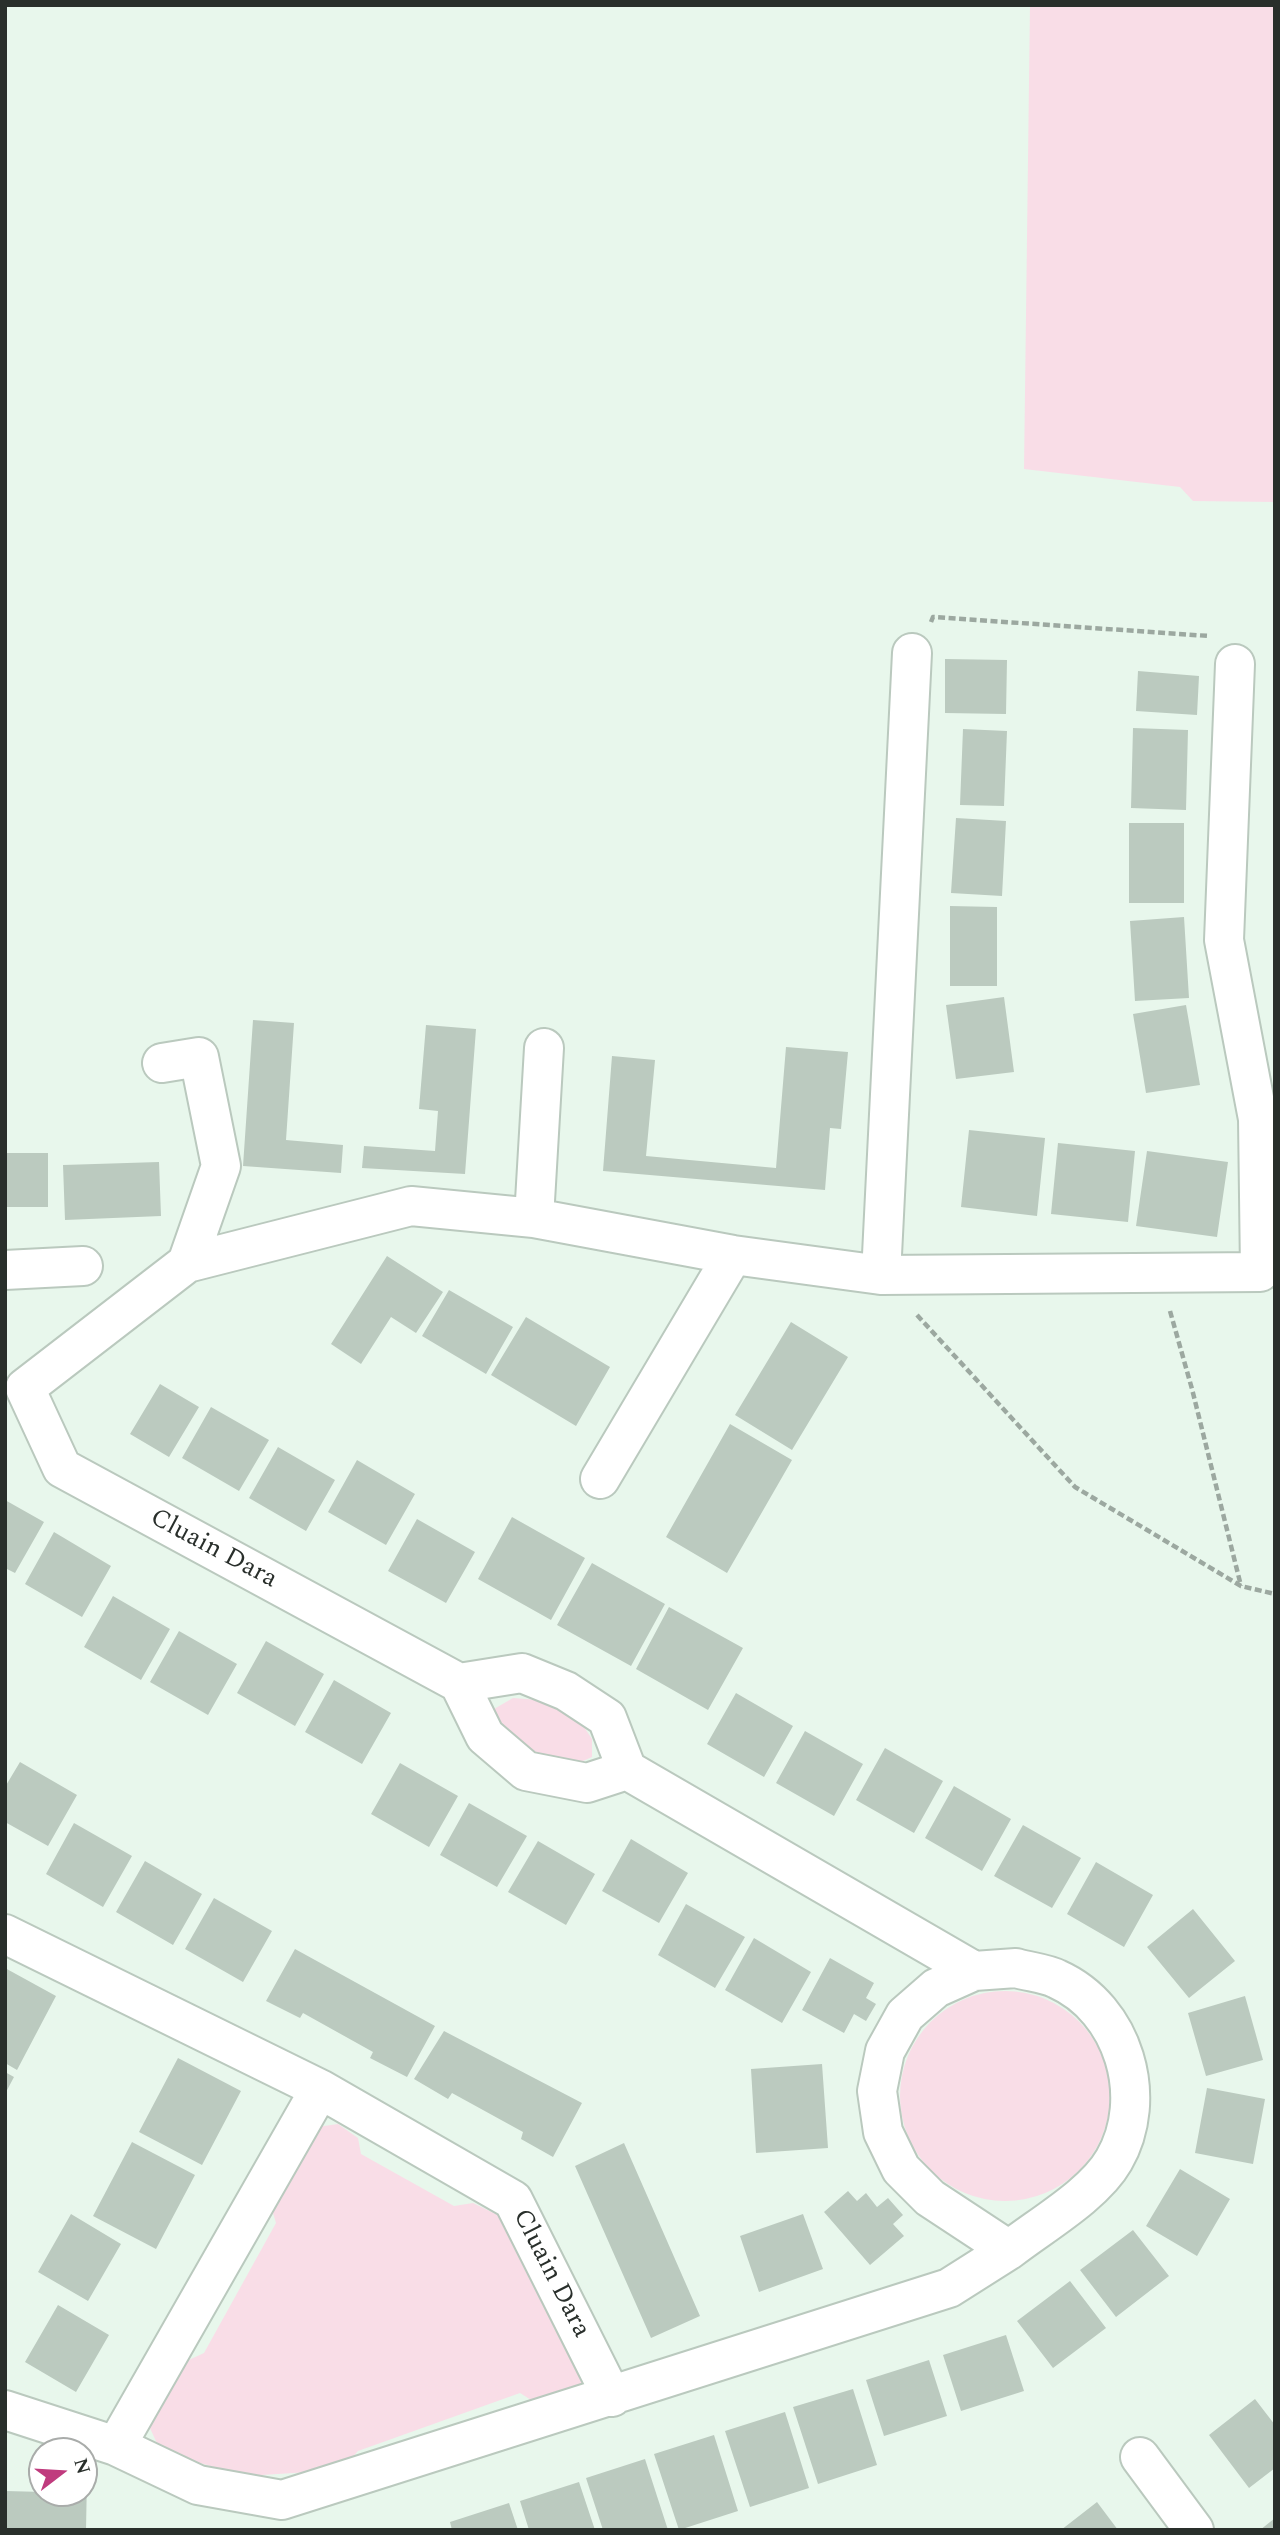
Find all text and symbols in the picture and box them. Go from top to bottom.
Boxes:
street label: Cluain Dara [144,1503,282,1597]
street label: Cluain Dara [504,2205,596,2343]
north arrow [28,2437,98,2507]
text: N [66,2455,98,2478]

